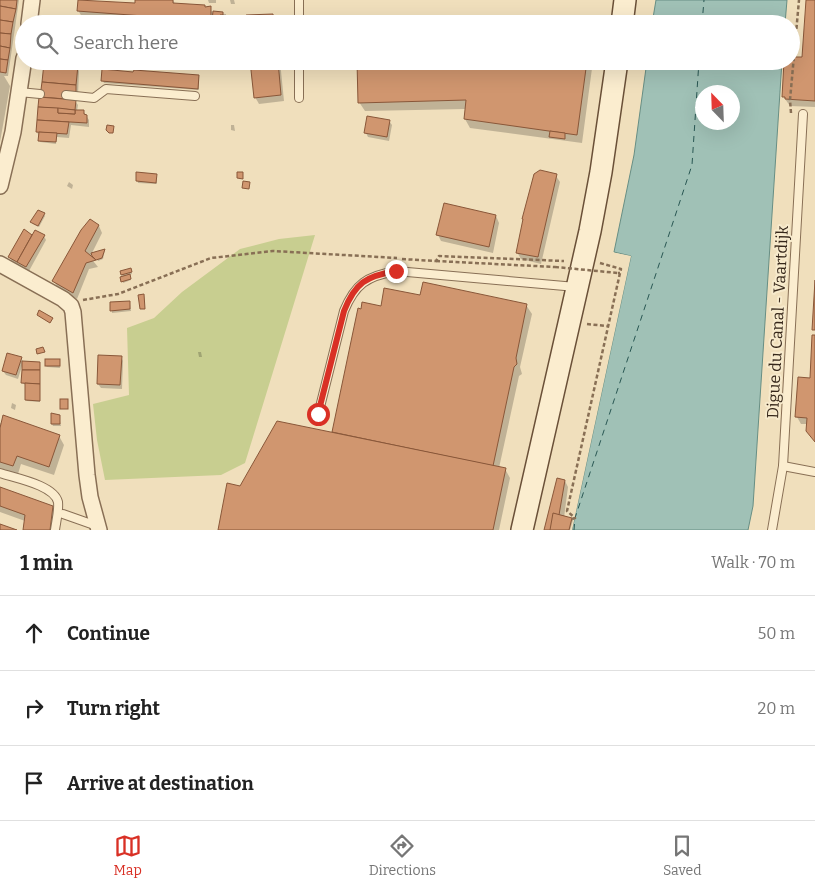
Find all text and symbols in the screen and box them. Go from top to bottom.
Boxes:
search box [15,15,800,70]
icon: search [33,29,61,57]
text: Search here [73,31,178,54]
north arrow [695,85,740,130]
street label: Digue du Canal - Vaartdijk [763,225,792,419]
route end [385,260,408,283]
route start [307,403,330,426]
text: 1 min [20,550,73,576]
text: Walk · 70 m [711,553,795,572]
icon: ahead [20,619,48,647]
text: Continue [67,622,150,645]
text: 50 m [758,624,795,643]
icon: right [20,694,48,722]
text: Turn right [67,697,160,720]
text: 20 m [758,699,795,718]
icon: arrive [20,769,48,797]
text: Arrive at destination [67,772,254,795]
tab: Map [113,832,142,879]
tab: Directions [369,832,436,879]
tab: Saved [663,832,702,879]

